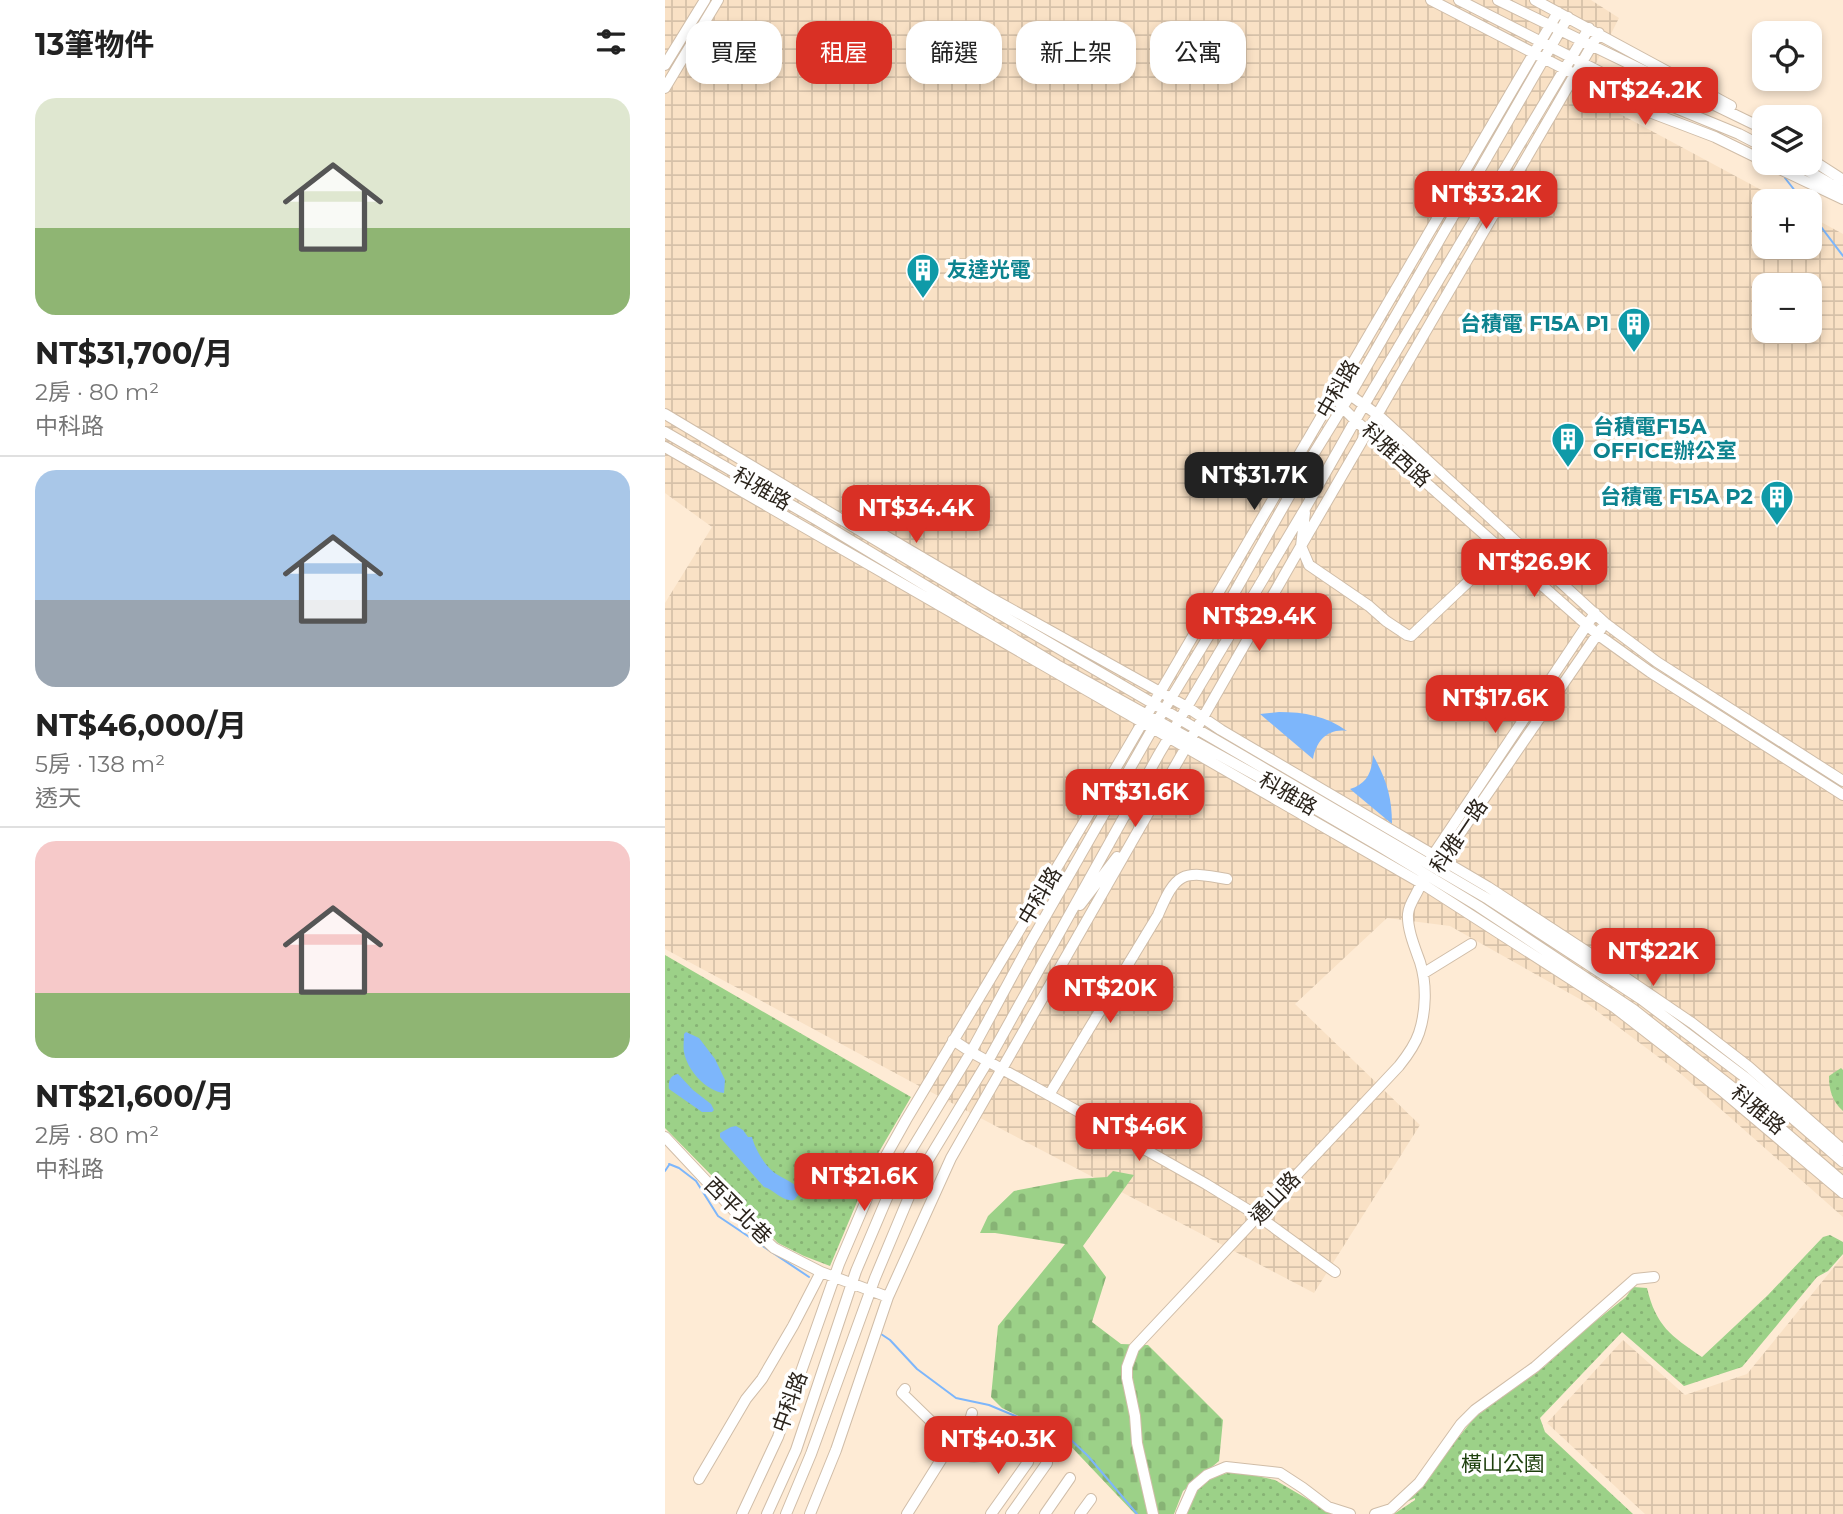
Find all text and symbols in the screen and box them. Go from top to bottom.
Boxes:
chip: 買屋 [686,21,782,84]
chip: 租屋 [796,21,892,84]
chip: 篩選 [906,21,1002,84]
chip: 新上架 [1016,21,1136,84]
chip: 公寓 [1150,21,1246,84]
map controls [1752,21,1822,343]
button: locate [1752,21,1822,91]
icon: filters [592,23,630,61]
text: 13筆物件 [35,26,155,63]
pin: NT$24.2K [1573,68,1717,127]
text: NT$24.2K [1588,76,1702,104]
button: layers [1752,105,1822,175]
icon: home [270,144,396,270]
pin: NT$33.2K [1414,172,1558,231]
text: NT$33.2K [1430,180,1542,208]
button: + [1752,189,1822,259]
building icon: 友達光電 [904,251,942,300]
place label: 友達光電 [947,257,1031,282]
button: − [1752,273,1822,343]
building icon: 台積電 F15A P1 [1615,305,1653,354]
place label: 台積電 F15A P1 [1460,311,1609,336]
text: NT$31,700/月 [35,335,233,372]
street label: 中科路 [1311,355,1364,422]
text: 2房 · 80 m² [35,378,159,406]
text: 中科路 [35,412,104,440]
place label: 台積電F15A OFFICE辦公室 [1593,414,1737,463]
street label: 科雅西路 [1357,417,1436,492]
building icon: 台積電F15A OFFICE辦公室 [1549,420,1587,469]
pin: NT$31.7K [1182,452,1326,512]
text: NT$31.7K [1201,461,1307,489]
street label: 科雅路 [729,462,796,515]
building icon: 台積電 F15A P2 [1758,478,1796,527]
place label: 台積電 F15A P2 [1600,484,1753,509]
pin: NT$34.4K [844,486,988,545]
text: NT$34.4K [858,494,974,522]
icon: home [270,516,396,642]
pin: NT$26.9K [1462,540,1606,599]
text: NT$26.9K [1477,548,1591,576]
pin: NT$29.4K [1187,594,1331,653]
text: NT$29.4K [1202,602,1316,630]
pin: NT$17.6K [1423,676,1567,735]
text: NT$17.6K [1442,684,1548,712]
text: NT$46,000/月 [35,707,247,744]
text: 5房 · 138 m² [35,750,165,778]
street label: 科雅路 [1255,767,1322,820]
pin: NT$31.6K [1063,770,1207,829]
text: NT$31.6K [1081,778,1189,806]
text: 透天 [35,784,81,812]
street label: 科雅一路 [1425,794,1492,878]
street label: 中科路 [1013,862,1067,929]
icon: home [270,887,396,1013]
pin: NT$22K [1596,928,1710,988]
text: NT$22K [1607,937,1699,965]
pin: NT$20K [1053,965,1167,1025]
text: NT$20K [1063,974,1157,1002]
text: NT$21,600/月 [35,1078,235,1115]
street label: 科雅路 [1726,1080,1790,1139]
pin: NT$46K [1082,1104,1196,1163]
text: NT$46K [1091,1112,1187,1140]
text: 2房 · 80 m² [35,1121,159,1149]
pin: NT$21.6K [792,1154,936,1213]
text: 中科路 [35,1155,104,1183]
text: NT$21.6K [810,1162,918,1190]
street label: 通山路 [1244,1166,1305,1229]
street label: 西平北巷 [700,1172,777,1249]
street label: 中科路 [767,1368,812,1436]
pin: NT$40.3K [926,1416,1070,1476]
text: NT$40.3K [940,1425,1056,1453]
park label: 橫山公園 [1461,1451,1545,1476]

